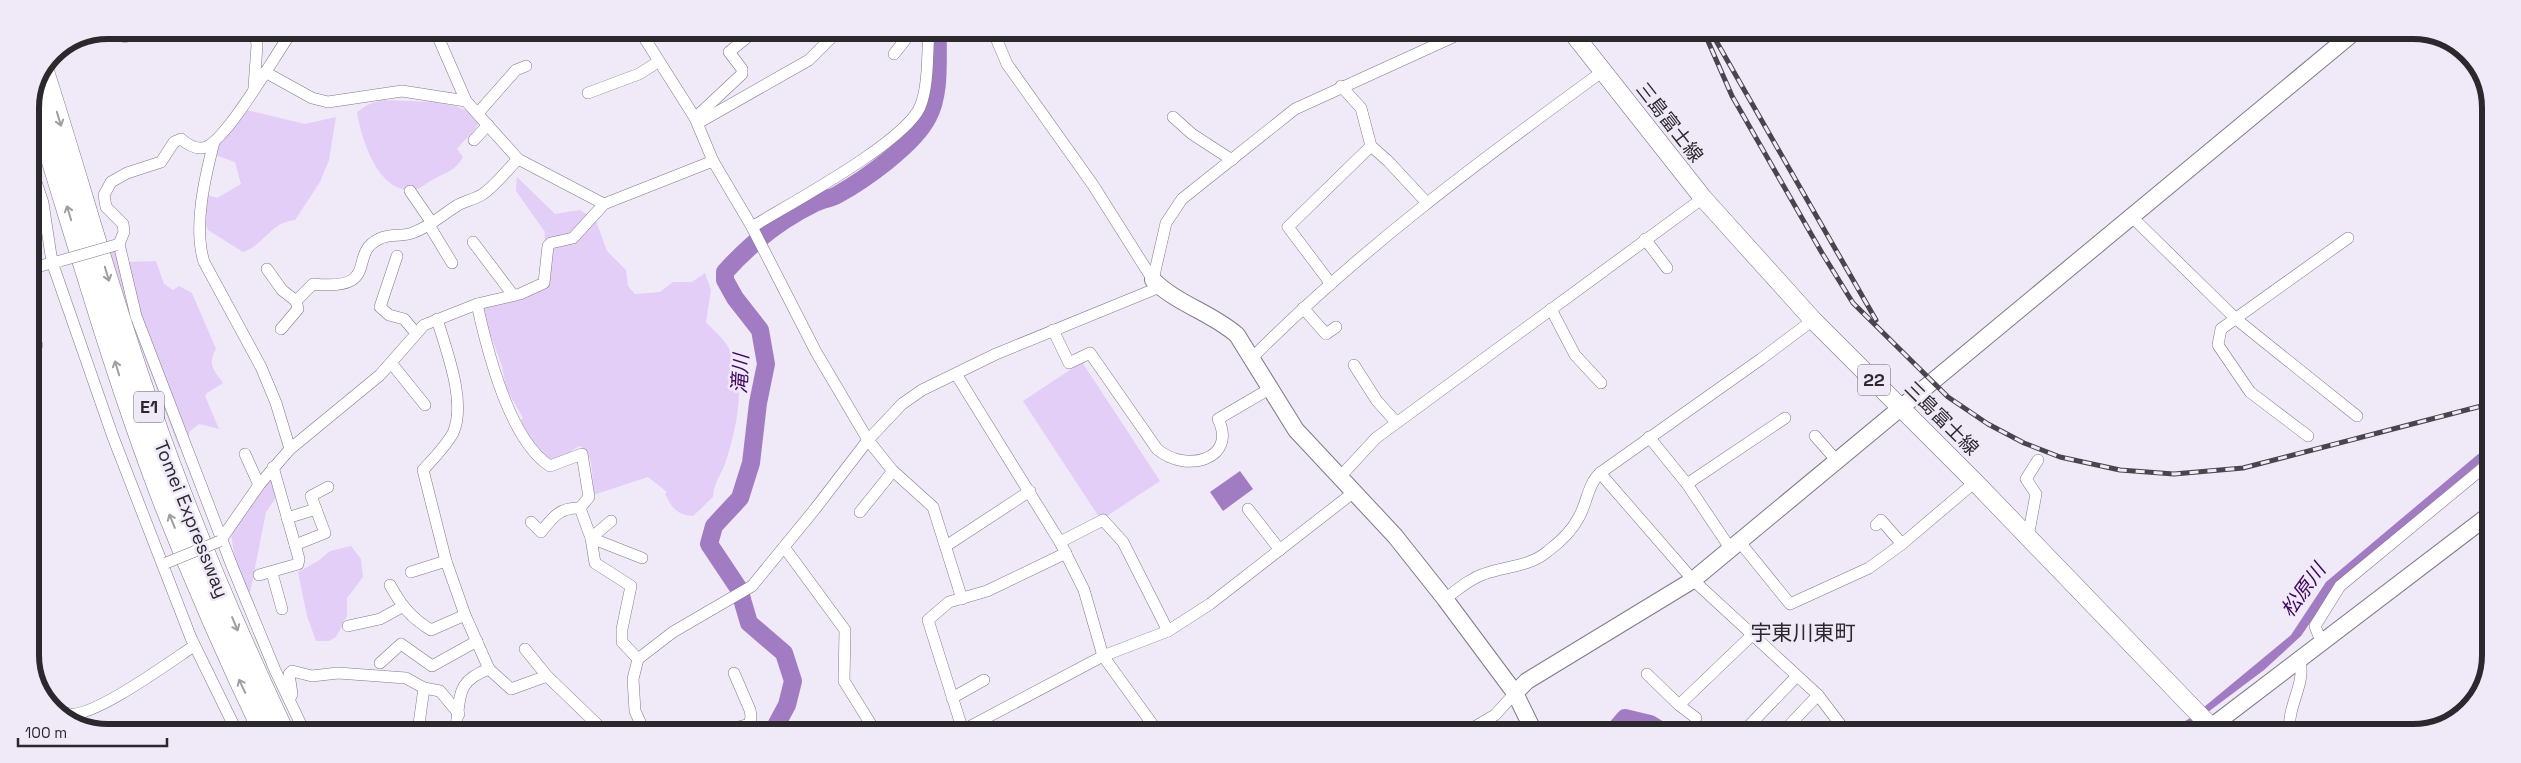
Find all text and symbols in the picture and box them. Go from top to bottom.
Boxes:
street label: 三島富士線 [1631,77,1709,167]
one-way arrow [55,111,64,126]
one-way arrow [63,205,73,221]
one-way arrow [103,266,113,282]
water label: 滝川 [726,351,754,395]
one-way arrow [112,360,122,376]
road number: 22 [1858,364,1890,396]
street label: 三島富士線 [1899,376,1984,461]
road number: E1 [134,392,164,422]
street label: Tomei Expressway [149,437,235,602]
one-way arrow [166,514,176,529]
water label: 松原川 [2275,556,2332,622]
one-way arrow [230,616,240,631]
district label: 宇東川東町 [1751,619,1856,646]
one-way arrow [237,679,247,694]
scale bar [18,716,166,748]
text: 100 m [25,723,67,742]

